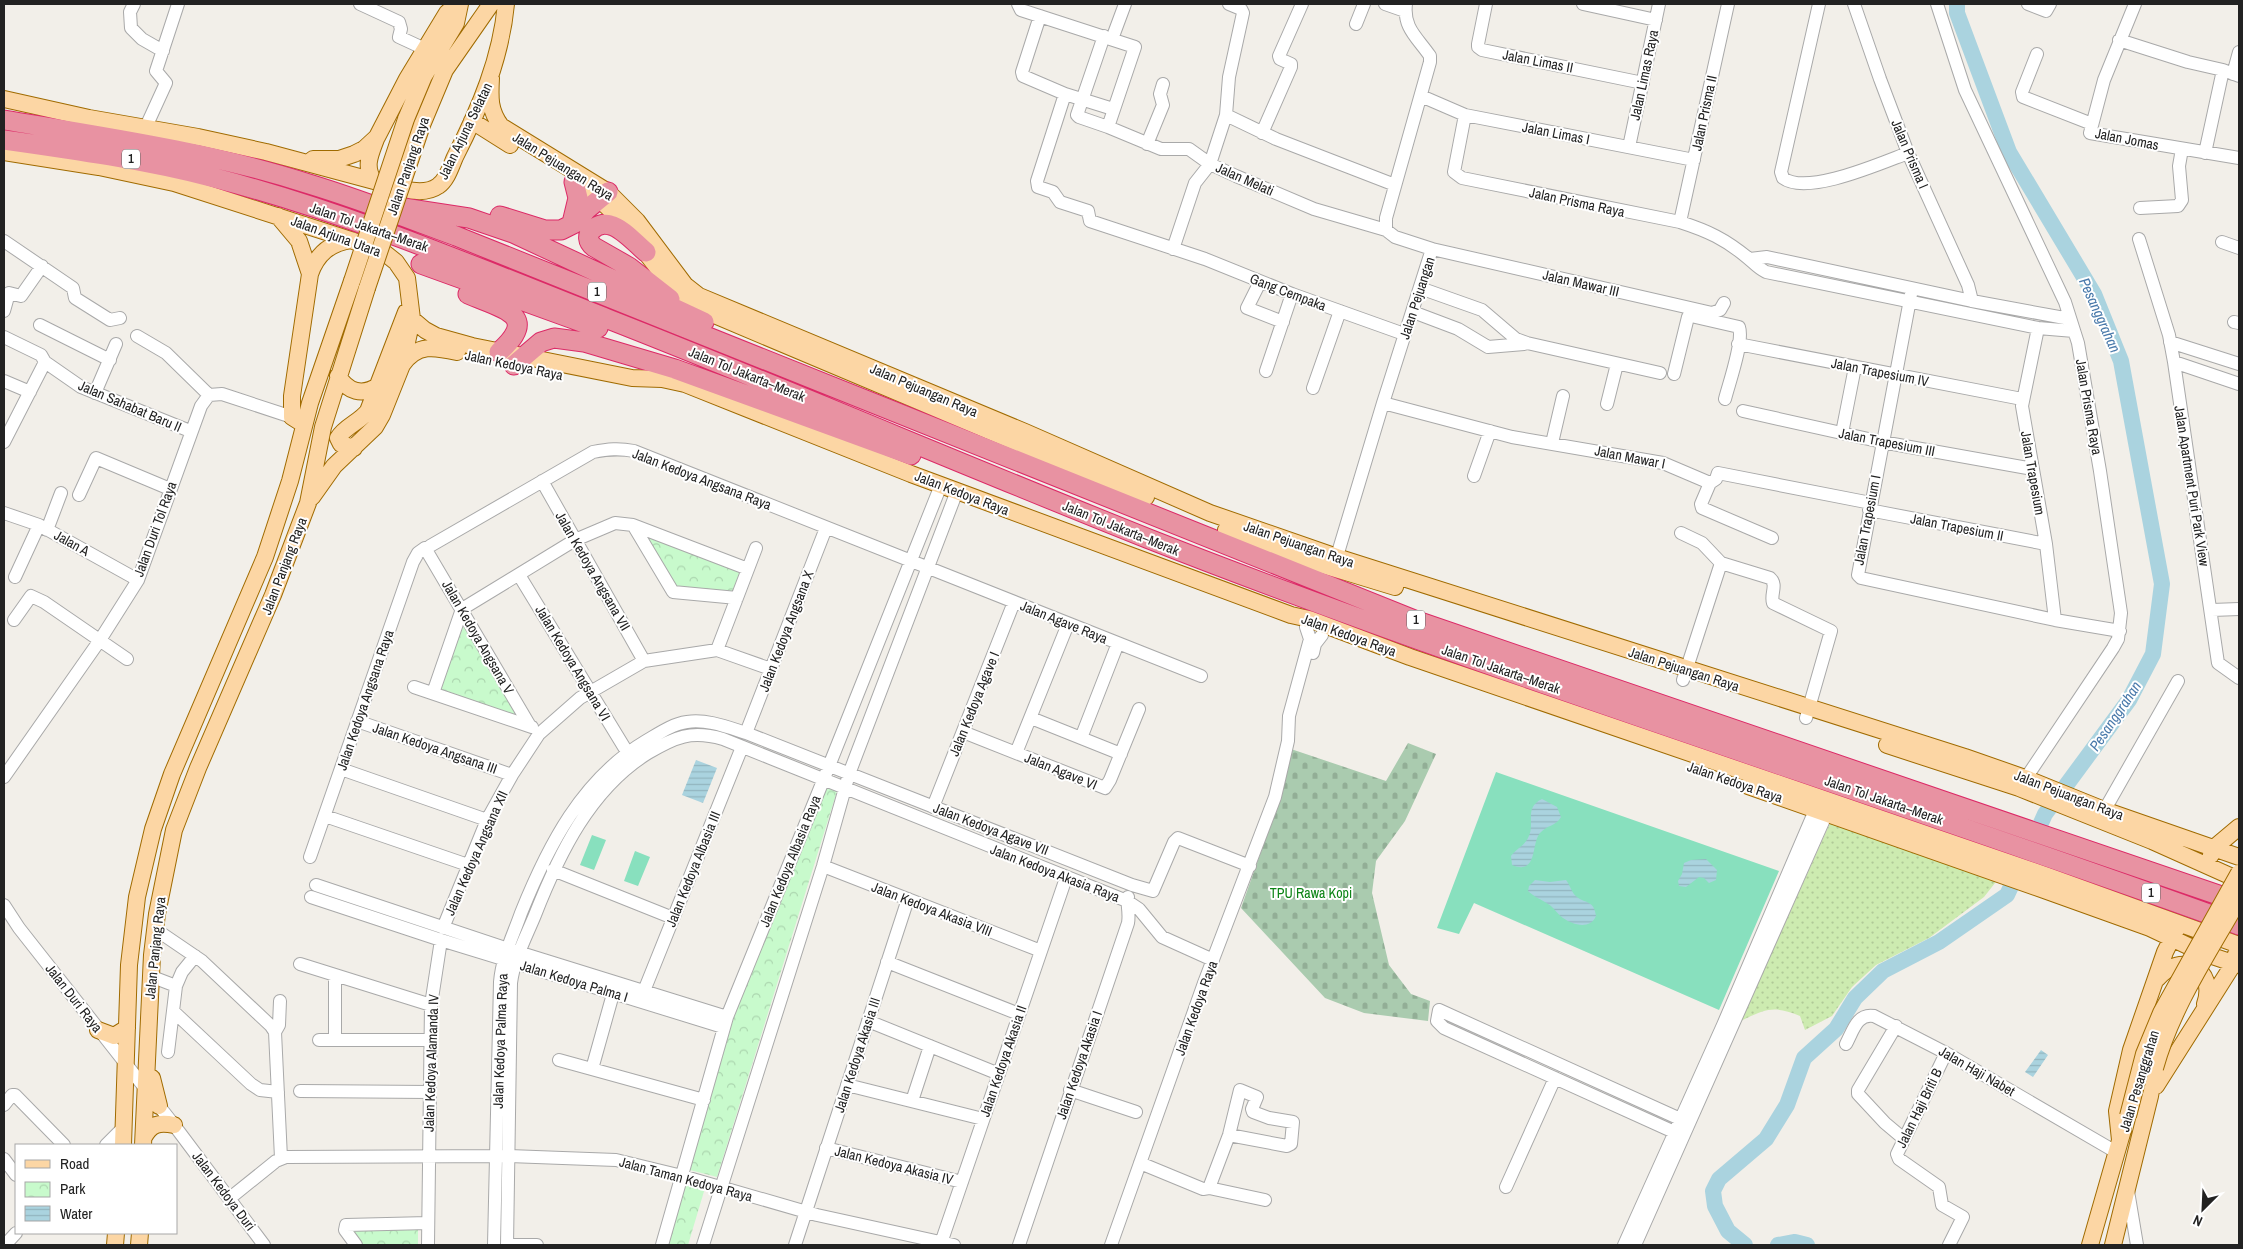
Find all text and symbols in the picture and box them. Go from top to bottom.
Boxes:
street label: Jalan Limas Raya [1626,28,1662,122]
street label: Jalan Limas II [1501,45,1575,77]
street label: Jalan Prisma II [1687,74,1721,152]
street label: Jalan Arjuna Selatan [434,80,496,182]
street label: Jalan Panjang Raya [383,114,433,218]
street label: Jalan Prisma I [1887,117,1933,191]
street label: Jalan Limas I [1521,118,1591,148]
street label: Jalan Jomas [2094,124,2161,154]
street label: Jalan Pejuangan Raya [509,128,617,205]
road number: 1 [122,150,140,168]
street label: Jalan Melati [1213,158,1277,200]
street label: Jalan Prisma Raya [1528,183,1627,221]
street label: Jalan Tol Jakarta–Merak [307,198,431,256]
street label: Jalan Arjuna Utara [289,211,384,261]
street label: Jalan Pejuangan [1395,255,1439,341]
street label: Jalan Mawar III [1541,265,1621,301]
street label: Gang Cempaka [1247,269,1329,315]
water label: Pesanggrahan [2074,274,2126,356]
road number: 1 [588,282,606,302]
street label: Jalan Tol Jakarta–Merak [686,342,808,406]
street label: Jalan Kedoya Raya [463,346,565,384]
street label: Jalan Trapesium IV [1830,354,1931,390]
street label: Jalan Prisma Raya [2072,358,2106,457]
street label: Jalan Pejuangan Raya [867,359,981,421]
street label: Jalan Sahabat Baru II [76,376,184,436]
street label: Jalan Apartment Puri Park View [2170,404,2214,568]
street label: Jalan Trapesium III [1837,424,1937,460]
street label: Jalan Trapesium [2017,430,2049,516]
street label: Jalan Mawar I [1593,441,1667,473]
street label: Jalan Kedoya Angsana Raya [630,444,775,514]
street label: Jalan Kedoya Raya [912,467,1012,519]
street label: Jalan Trapesium I [1849,473,1885,567]
street label: Jalan Duri Tol Raya [129,478,181,579]
street label: Jalan Tol Jakarta–Merak [1060,496,1182,560]
street label: Jalan Kedoya Angsana VII [552,508,634,634]
street label: Jalan Trapesium II [1909,509,2005,545]
street label: Jalan Panjang Raya [257,514,311,617]
street label: Jalan Pejuangan Raya [1241,517,1357,572]
street label: Jalan A [51,526,93,560]
street label: Jalan Kedoya Angsana X [755,568,818,694]
street label: Jalan Kedoya Angsana V [438,577,518,697]
street label: Jalan Agave Raya [1018,596,1111,648]
street label: Jalan Kedoya Angsana VI [531,602,615,724]
street label: Jalan Kedoya Raya [1299,610,1399,661]
road number: 1 [1407,610,1425,630]
street label: Jalan Kedoya Angsana Raya [332,627,398,773]
street label: Jalan Tol Jakarta–Merak [1439,640,1563,698]
street label: Jalan Pejuangan Raya [1626,643,1742,696]
street label: Jalan Kedoya Agave I [945,649,1003,759]
water label: Pesanggrahan [2084,677,2146,755]
street label: Jalan Kedoya Angsana III [371,718,499,778]
street label: Jalan Agave VI [1022,748,1100,794]
street label: Jalan Kedoya Raya [1685,757,1786,807]
street label: Jalan Pejuangan Raya [2012,766,2127,824]
street label: Jalan Tol Jakarta–Merak [1822,771,1946,829]
street label: Jalan Kedoya Angsana XII [440,788,512,918]
street label: Jalan Kedoya Albasia Raya [755,792,825,929]
street label: Jalan Kedoya Agave VII [931,799,1051,859]
street label: Jalan Kedoya Albasia III [662,809,724,929]
street label: Jalan Kedoya Akasia Raya [988,840,1123,906]
street label: Jalan Kedoya Akasia VIII [869,878,995,940]
park label: TPU Rawa Kopi [1270,884,1352,902]
road number: 1 [2142,884,2160,902]
street label: Jalan Panjang Raya [141,895,169,1000]
street label: Jalan Kedoya Palma I [518,956,630,1006]
street label: Jalan Kedoya Raya [1171,958,1222,1058]
street label: Jalan Duri Raya [42,960,107,1036]
street label: Jalan Kedoya Palma Raya [489,972,511,1109]
street label: Jalan Kedoya Alamanda IV [420,993,442,1132]
street label: Jalan Kedoya Akasia III [830,995,884,1115]
street label: Jalan Kedoya Akasia II [975,1003,1031,1119]
street label: Jalan Kedoya Akasia I [1052,1008,1106,1122]
street label: Jalan Pesanggrahan [2115,1028,2163,1134]
street label: Jalan Haji Nabet [1936,1042,2018,1100]
street label: Jalan Haji Briti B [1892,1065,1946,1151]
street label: Jalan Kedoya Akasia IV [833,1142,955,1188]
legend [15,1144,178,1234]
street label: Jalan Kedoya Duri [188,1148,260,1234]
text: Road [60,1153,89,1174]
street label: Jalan Taman Kedoya Raya [617,1153,755,1206]
text: Park [60,1178,86,1199]
north arrow [2178,1184,2228,1234]
text: Water [60,1203,92,1224]
text: N [2190,1211,2205,1231]

